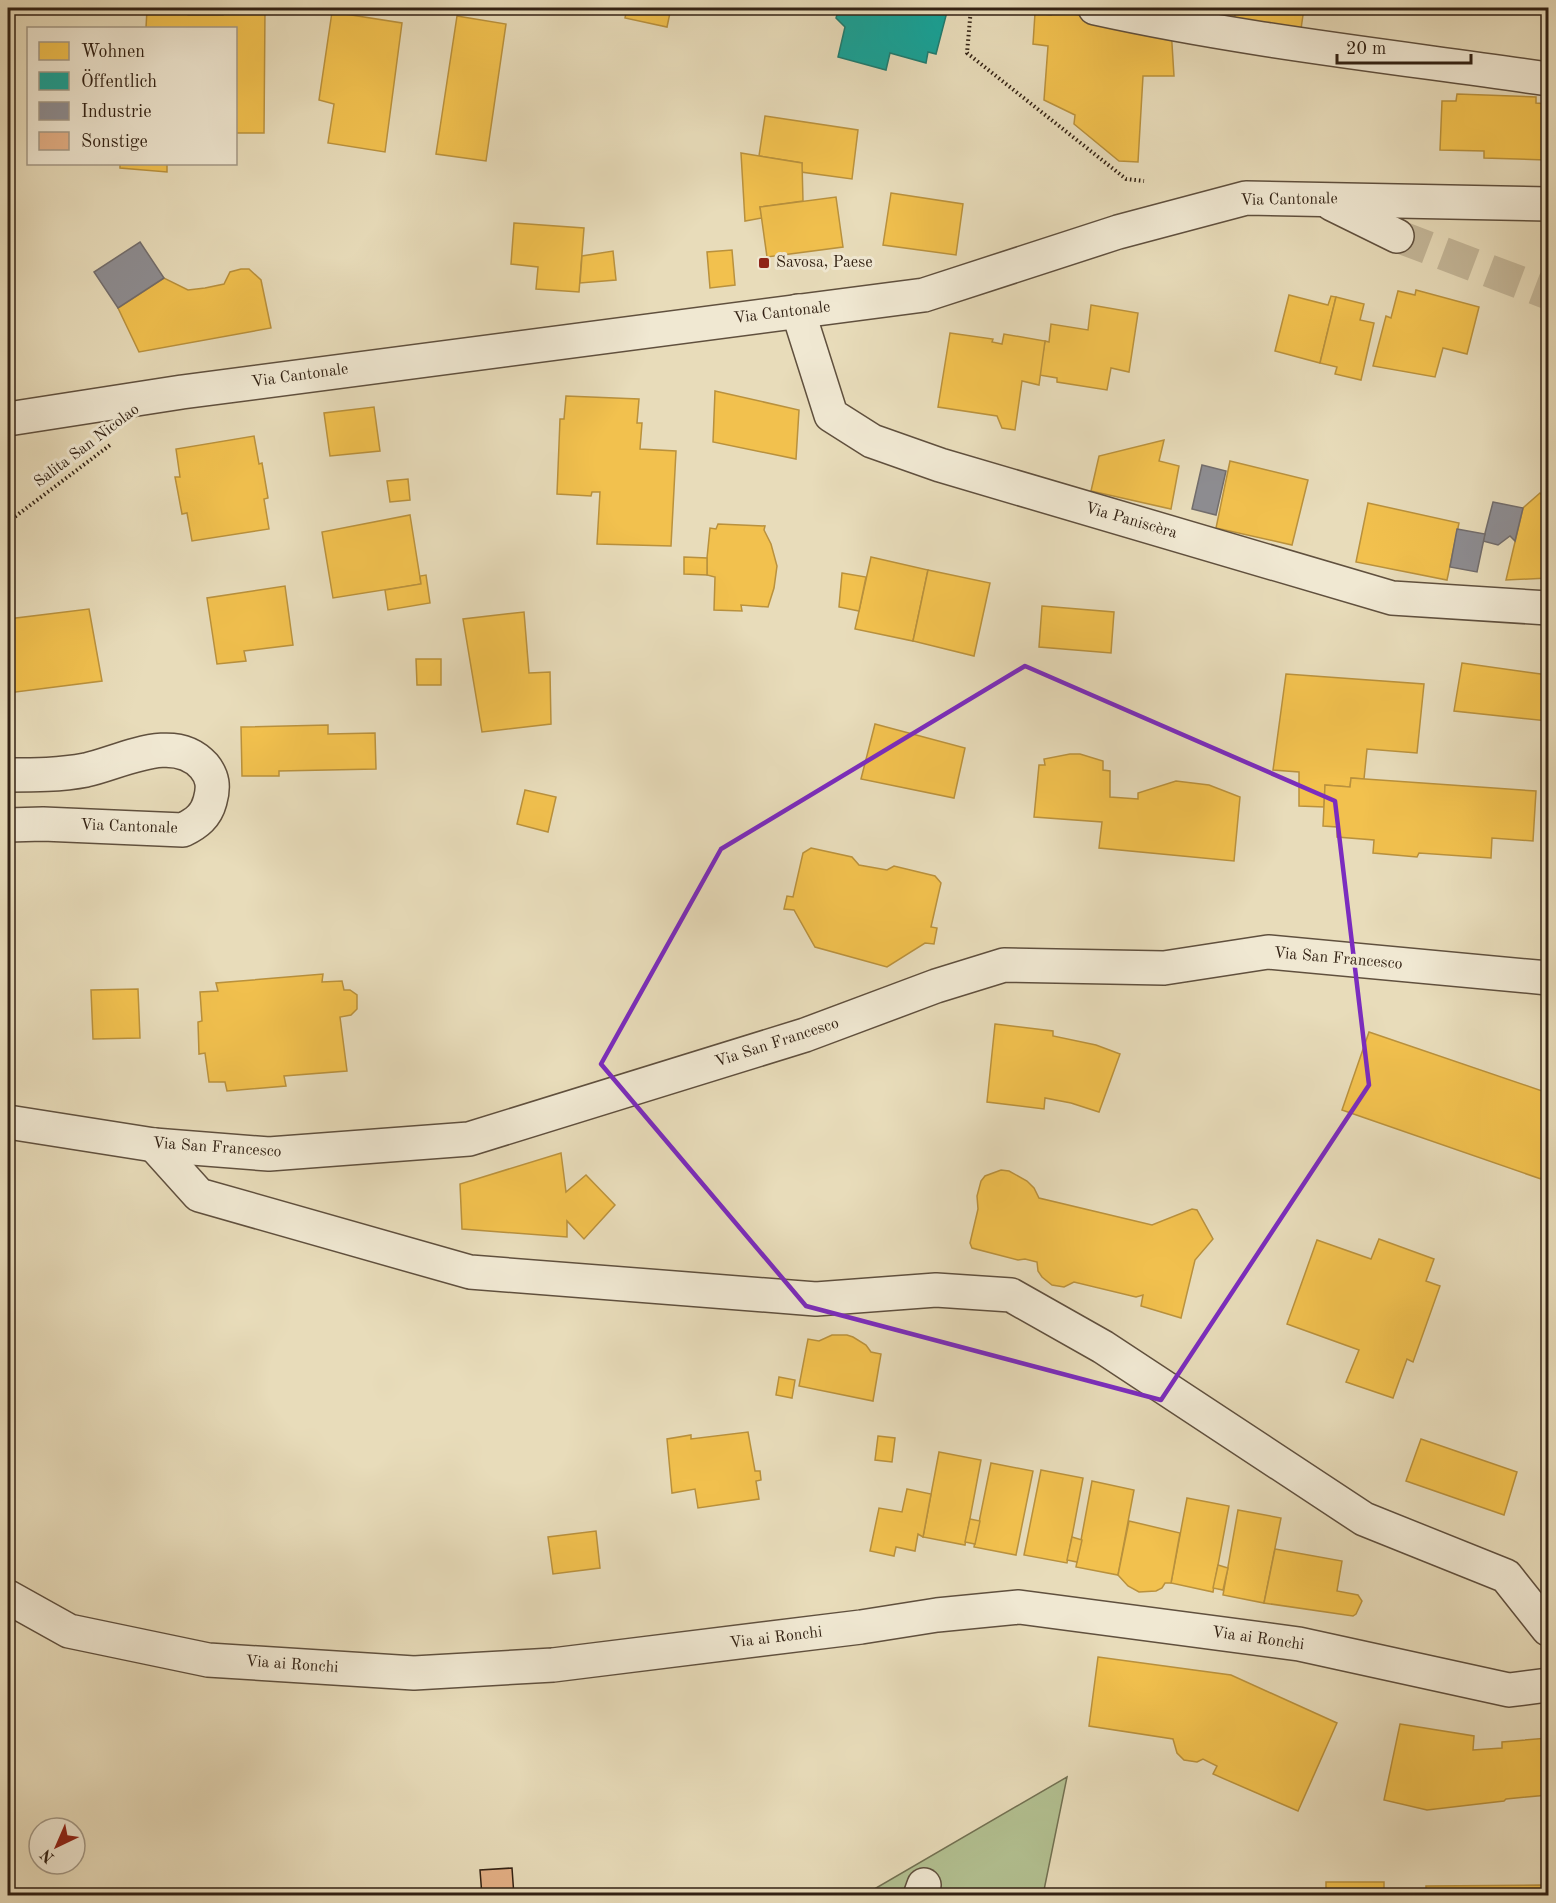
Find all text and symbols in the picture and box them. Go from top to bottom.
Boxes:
legend [27,27,237,165]
scale bar [1337,27,1470,65]
text: 20 m [1346,40,1386,58]
text: Wohnen [81,43,145,61]
text: Öffentlich [81,69,157,91]
text: Industrie [81,103,151,121]
text: Sonstige [81,133,148,151]
street label: Via Cantonale [1240,191,1338,209]
place label: Savosa, Paese [776,255,873,271]
marker: Savosa, Paese [757,256,771,270]
street label: Via Cantonale [733,299,831,327]
street label: Via Cantonale [251,361,349,391]
street label: Salita San Nicolao [31,401,143,491]
street label: Via Paniscèra [1083,500,1179,542]
street label: Via Cantonale [80,817,178,837]
street label: Via San Francesco [1273,945,1403,973]
street label: Via San Francesco [713,1015,841,1071]
street label: Via San Francesco [152,1136,282,1160]
street label: Via ai Ronchi [729,1624,823,1652]
street label: Via ai Ronchi [1211,1625,1305,1653]
street label: Via ai Ronchi [245,1654,339,1676]
north arrow [27,1816,87,1876]
text: N [37,1845,58,1865]

